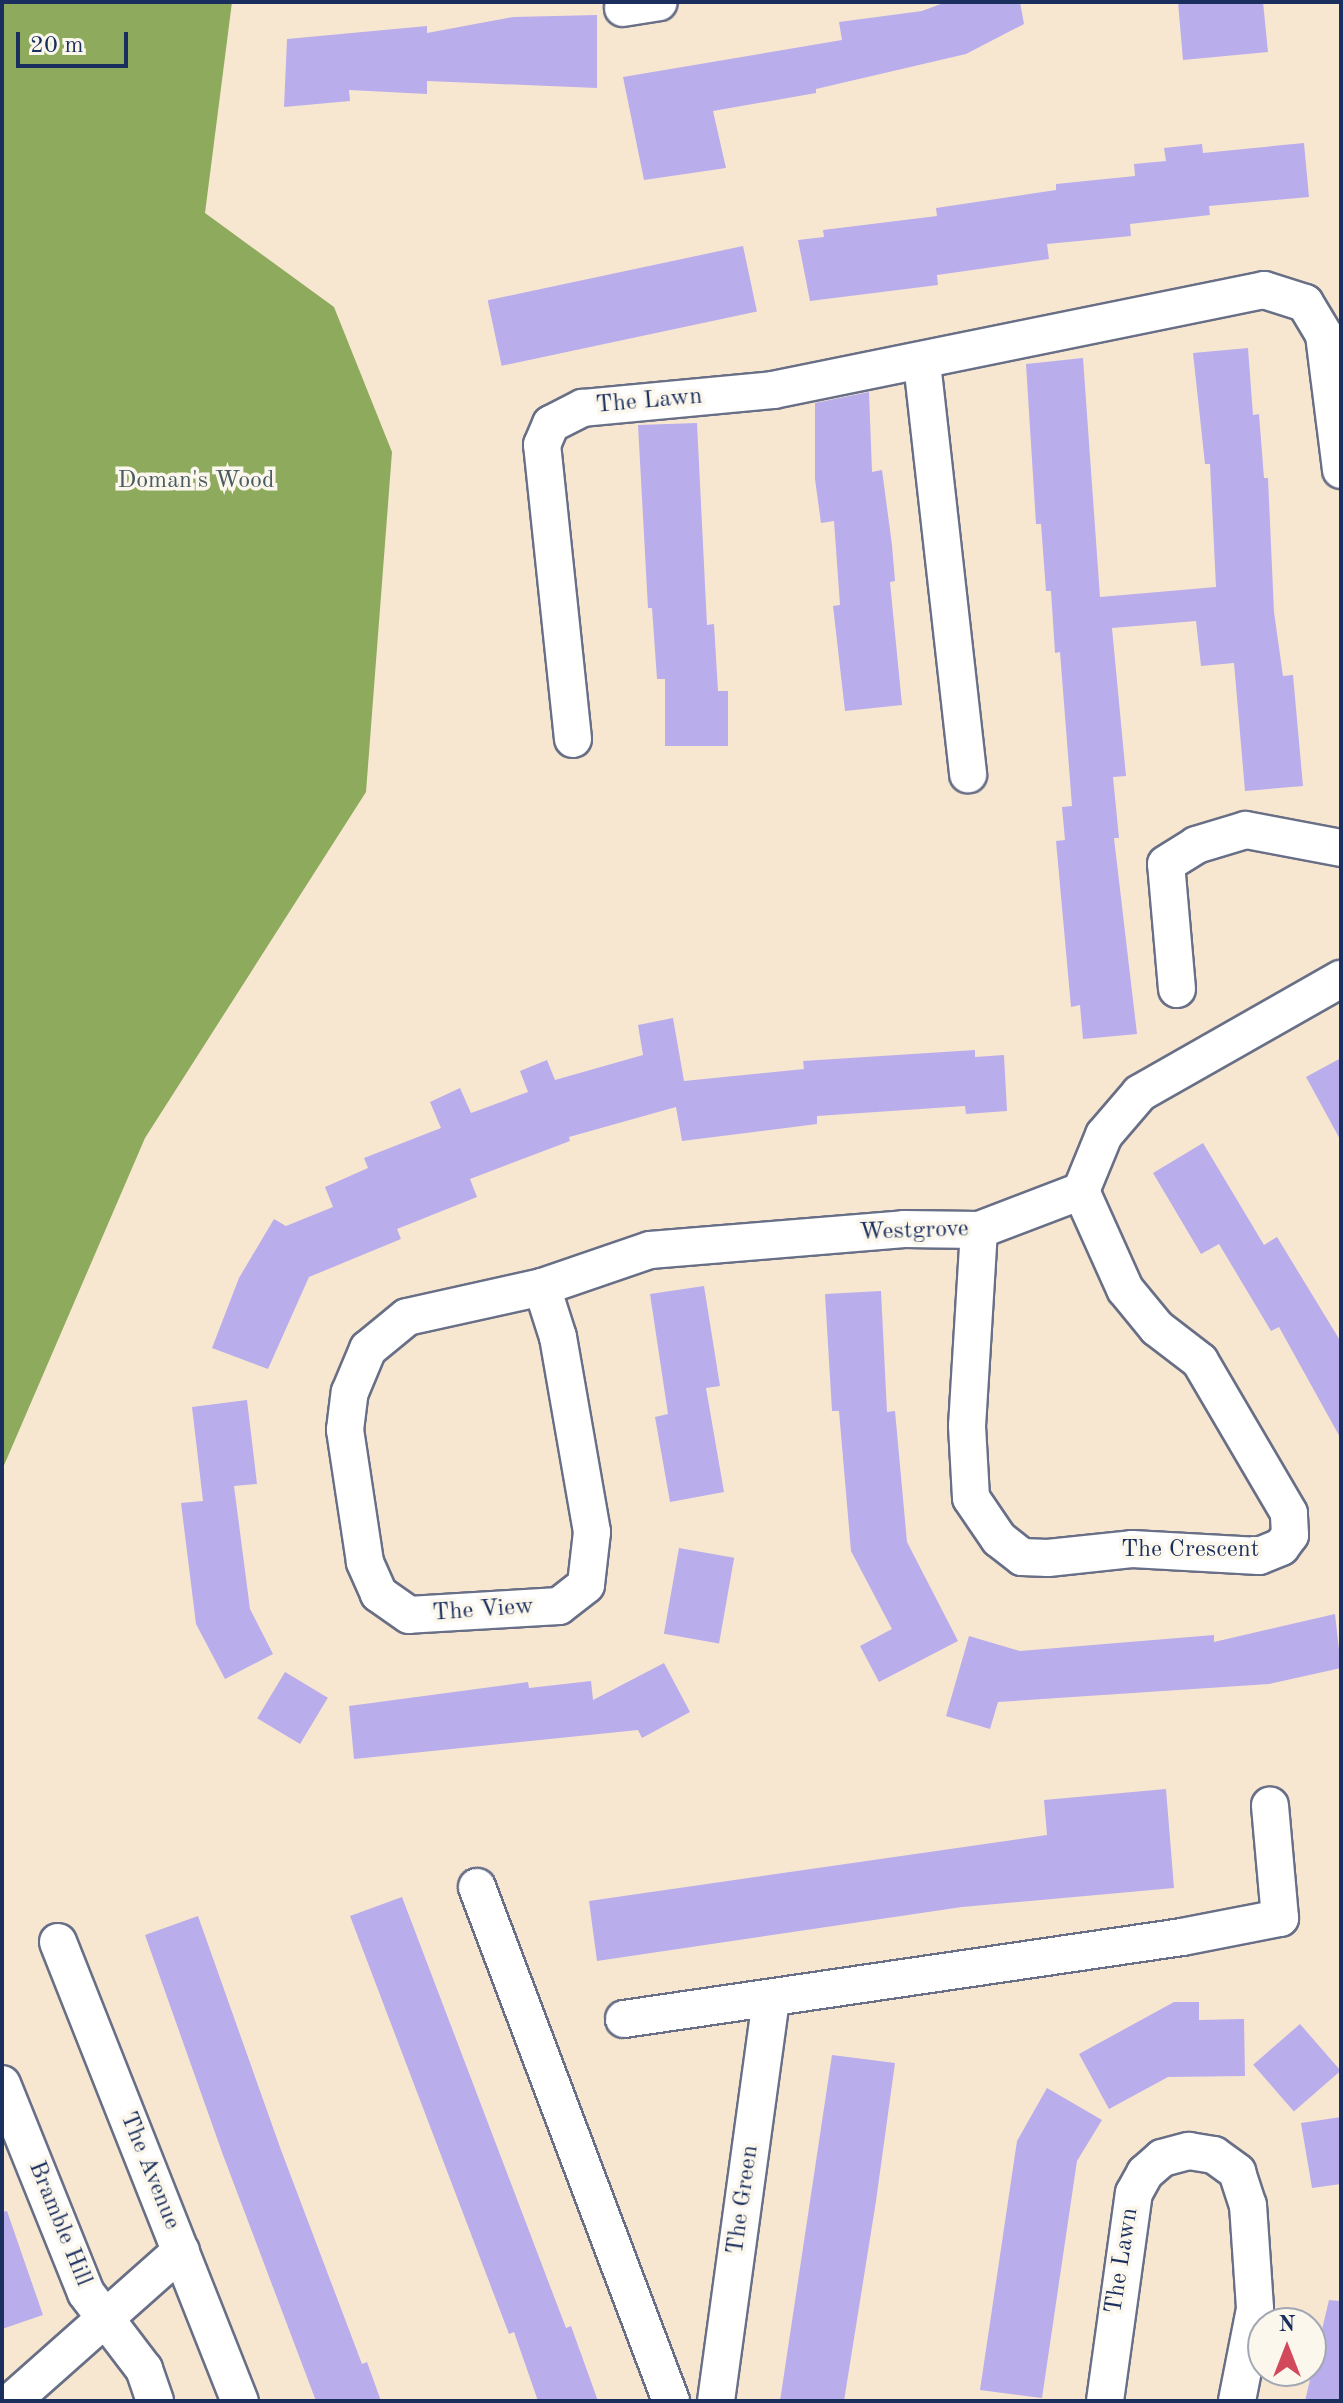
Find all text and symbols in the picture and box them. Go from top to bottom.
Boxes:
scale bar [20,16,132,66]
text: 20 m [30,34,84,58]
street label: The Lawn [595,383,703,421]
park label: Doman's Wood [117,468,275,496]
street label: Westgrove [859,1216,969,1248]
street label: The Crescent [1121,1537,1259,1565]
street label: The View [431,1593,535,1629]
street label: The Avenue [112,2108,186,2234]
street label: The Green [722,2143,766,2257]
street label: Bramble Hill [21,2157,97,2291]
street label: The Lawn [1100,2206,1146,2316]
north arrow [1247,2307,1327,2387]
text: N [1279,2314,1295,2336]

